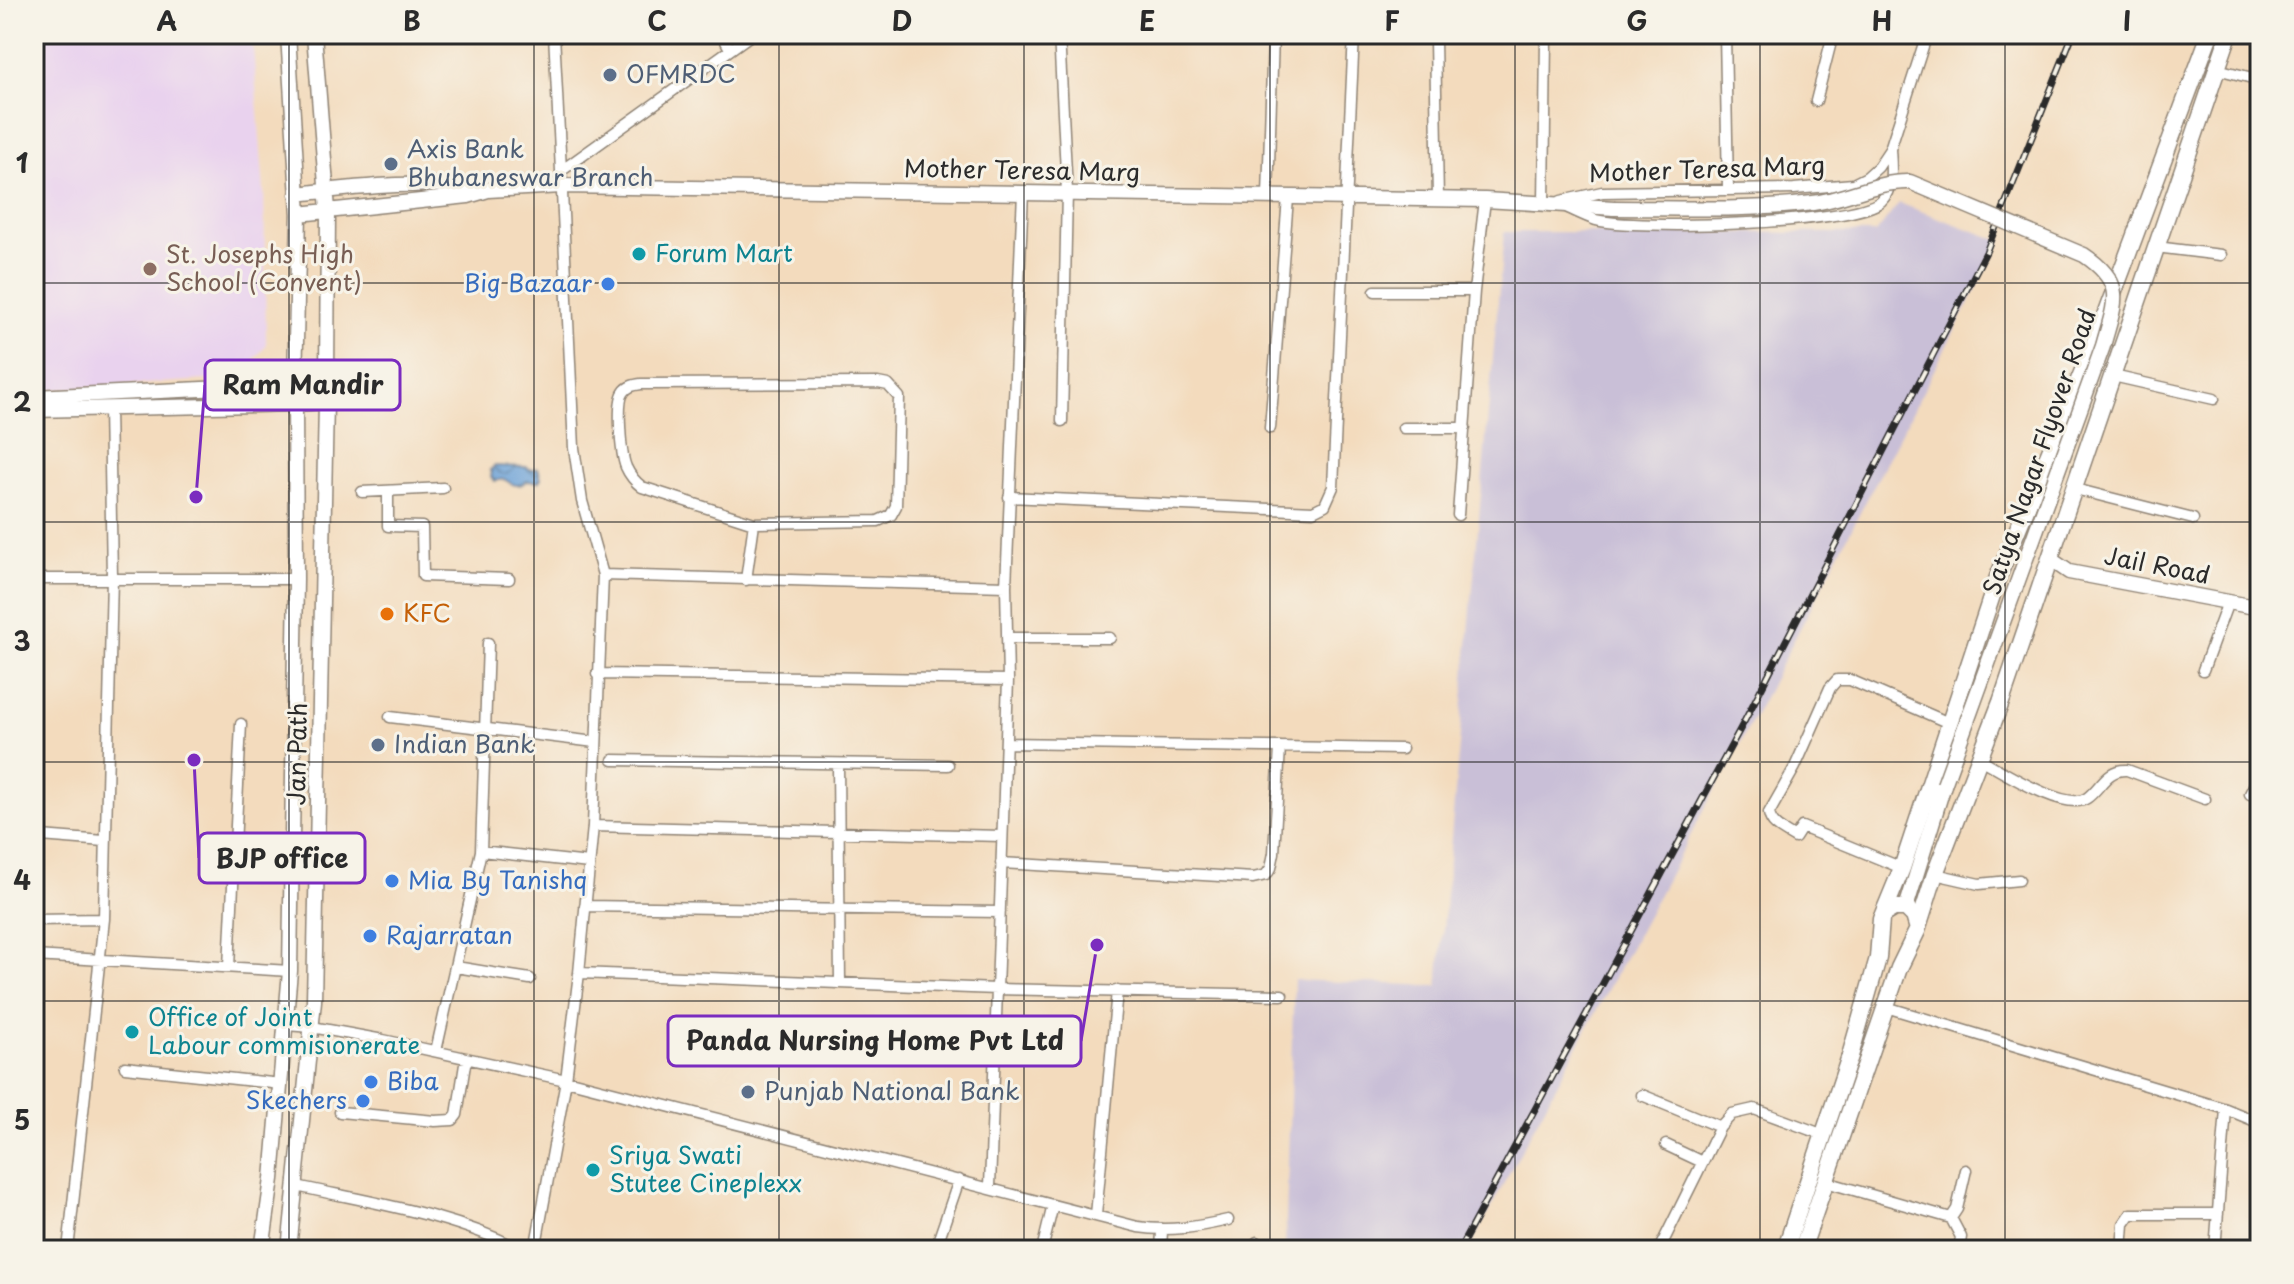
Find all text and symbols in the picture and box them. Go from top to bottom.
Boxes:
text: A [157,1,177,40]
text: B [403,1,421,40]
text: C [647,1,667,40]
text: D [892,1,912,40]
text: E [1139,1,1155,40]
text: F [1384,1,1400,40]
text: G [1626,1,1648,40]
text: H [1872,1,1892,40]
text: I [2123,1,2131,40]
place label: OFMRDC [626,55,736,91]
marker: OFMRDC [601,66,619,84]
place label: Axis Bank Bhubaneswar Branch [407,130,653,194]
text: 1 [16,143,28,182]
street label: Mother Teresa Marg [1588,146,1826,190]
street label: Mother Teresa Marg [904,149,1140,189]
marker: Axis Bank Bhubaneswar Branch [382,155,400,173]
place label: Forum Mart [655,234,793,270]
place label: St. Josephs High School (Convent) [166,235,362,299]
marker: Forum Mart [630,245,648,263]
marker: St. Josephs High School (Convent) [141,260,159,278]
place label: Big Bazaar [464,264,592,300]
marker: Big Bazaar [599,275,617,293]
street label: Satya Nagar Flyover Road [1972,303,2104,599]
callout: Ram Mandir [205,360,400,410]
text: Ram Mandir [222,364,384,403]
text: 2 [13,382,31,421]
street label: Jail Road [2101,536,2213,592]
place label: KFC [403,594,451,630]
marker: KFC [378,605,396,623]
text: 3 [13,621,31,660]
street label: Jan Path [277,702,315,806]
place label: Indian Bank [394,725,535,761]
marker: Indian Bank [369,736,387,754]
callout: BJP office [199,833,365,883]
text: BJP office [216,838,348,877]
text: 4 [13,860,31,899]
place label: Mia By Tanishq [408,861,587,897]
marker: Mia By Tanishq [383,872,401,890]
place label: Rajarratan [386,916,513,952]
marker: Rajarratan [361,927,379,945]
place label: Office of Joint Labour commisionerate [148,998,420,1062]
callout: Panda Nursing Home Pvt Ltd [668,1016,1081,1066]
text: Panda Nursing Home Pvt Ltd [686,1020,1064,1059]
marker: Office of Joint Labour commisionerate [123,1023,141,1041]
place label: Biba [387,1062,438,1098]
place label: Punjab National Bank [764,1072,1020,1108]
marker: Biba [362,1073,380,1091]
place label: Skechers [246,1081,347,1117]
marker: Punjab National Bank [739,1083,757,1101]
marker: Skechers [354,1092,372,1110]
text: 5 [14,1100,30,1139]
place label: Sriya Swati Stutee Cineplexx [609,1136,802,1200]
marker: Sriya Swati Stutee Cineplexx [584,1161,602,1179]

